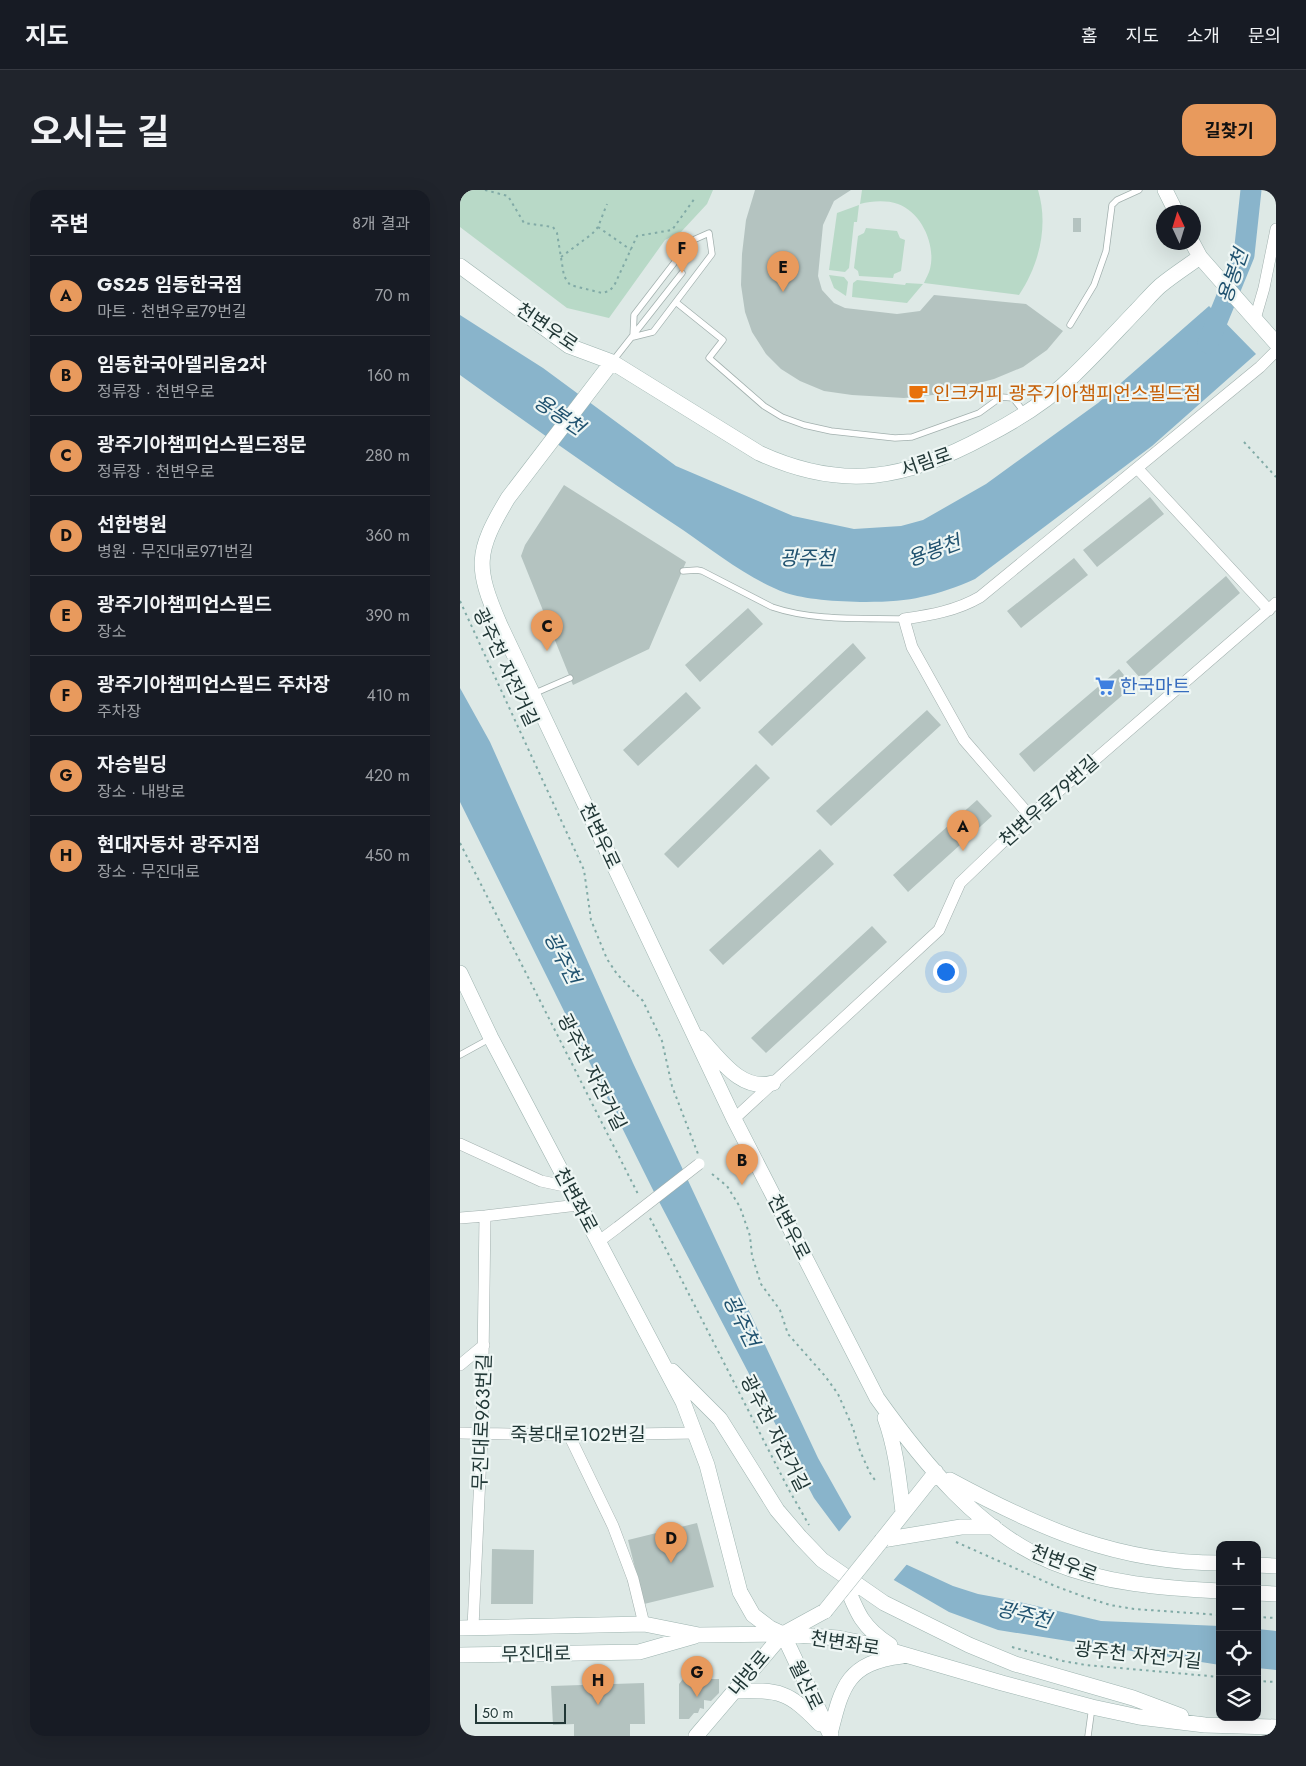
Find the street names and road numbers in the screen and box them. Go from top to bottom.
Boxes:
street label: 천변우로 [510,296,584,358]
street label: 서림로 [897,441,955,483]
street label: 광주천 자전거길 [467,603,545,731]
street label: 천변우로79번길 [993,749,1105,853]
street label: 천변우로 [573,799,627,873]
street label: 광주천 자전거길 [551,1009,633,1135]
street label: 천변좌로 [548,1163,604,1237]
street label: 천변우로 [761,1190,817,1264]
street label: 무진대로963번길 [466,1353,498,1491]
street label: 광주천 자전거길 [734,1370,816,1496]
street label: 죽봉대로102번길 [510,1421,646,1448]
street label: 천변우로 [1027,1538,1101,1588]
street label: 천변좌로 [808,1624,882,1662]
street label: 광주천 자전거길 [1073,1635,1203,1675]
street label: 무진대로 [501,1640,571,1668]
street label: 내방로 [722,1644,776,1702]
street label: 월산로 [782,1656,830,1714]

